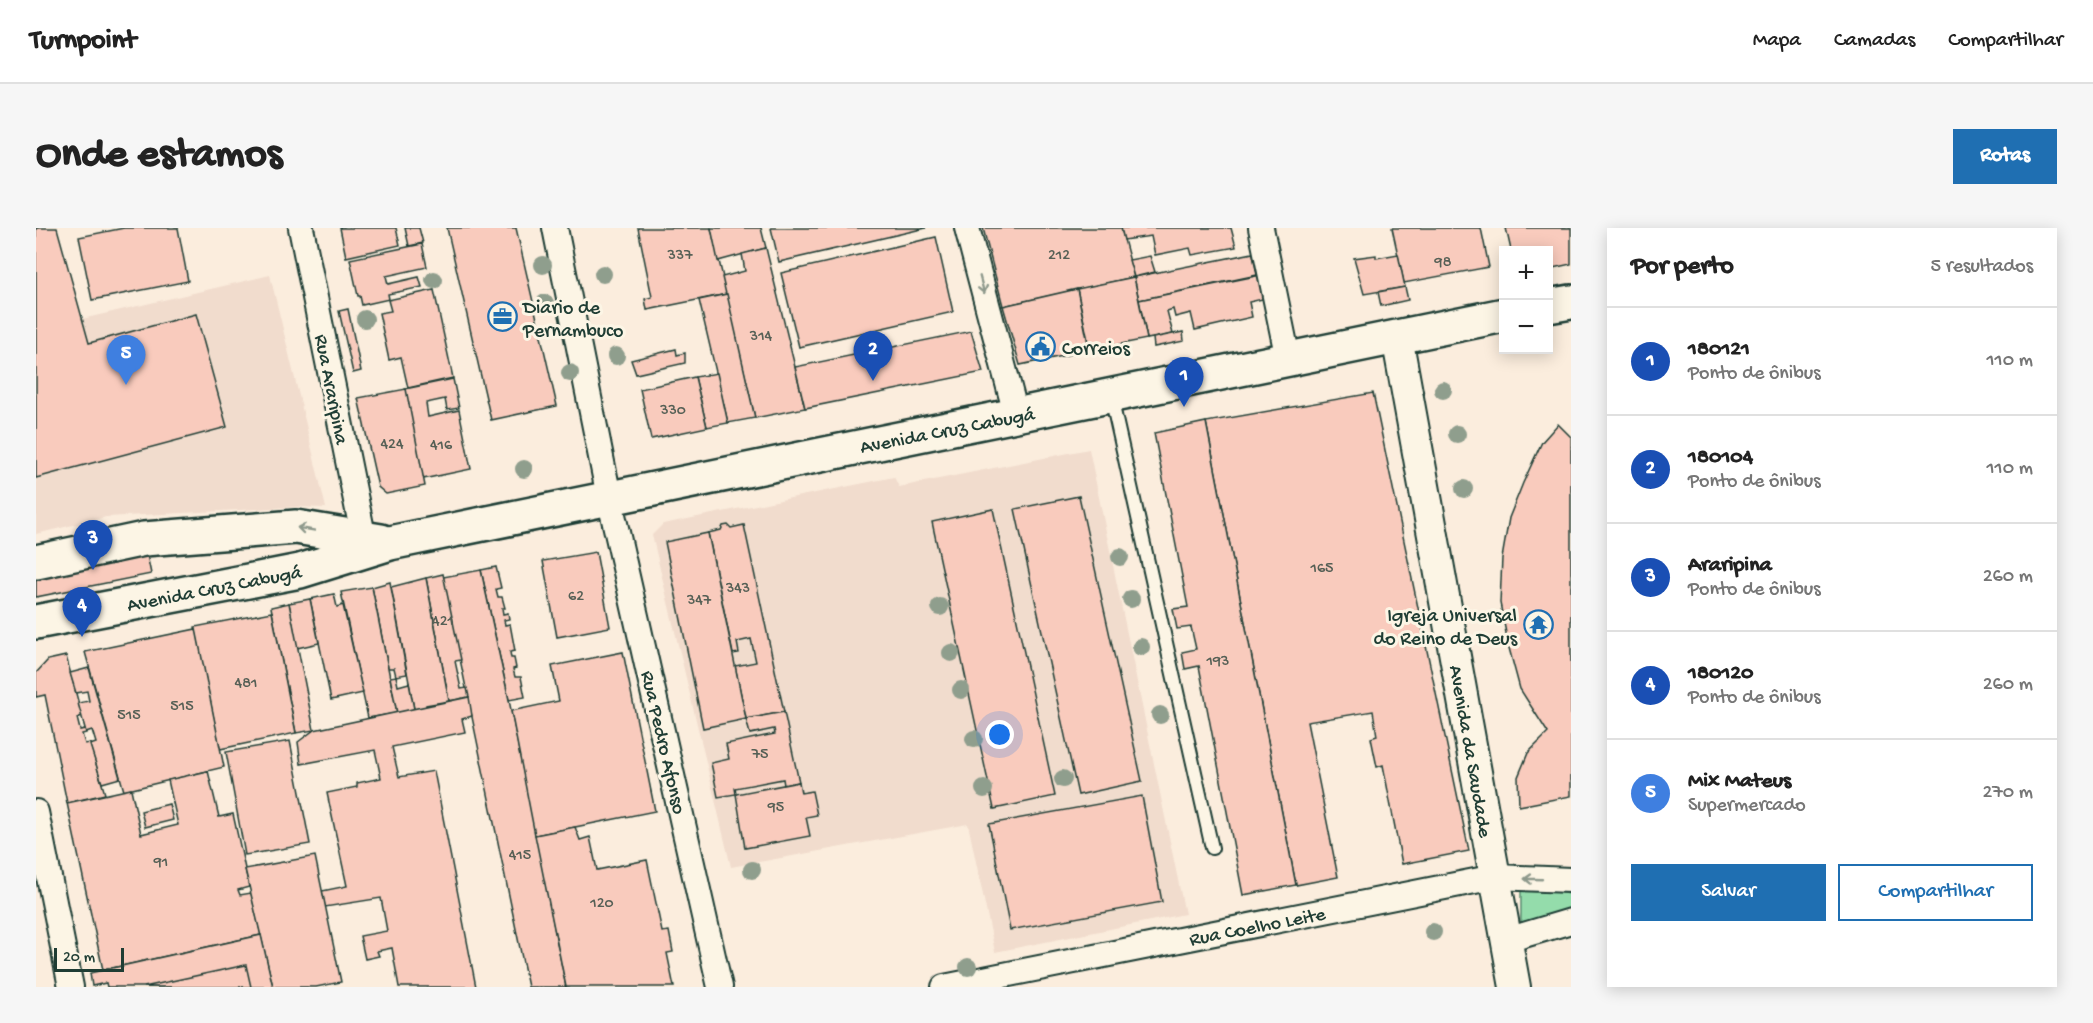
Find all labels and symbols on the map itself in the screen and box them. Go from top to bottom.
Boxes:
house number: 337 [667,247,693,266]
house number: 212 [1048,247,1070,266]
house number: 98 [1434,254,1452,273]
one-way arrow [977,275,989,294]
place label: Diario de Pernambuco [521,298,623,344]
office icon: Diario de Pernambuco [486,301,518,333]
house number: 314 [749,328,773,347]
public building icon: Correios [1025,331,1057,363]
pin: 2 [854,332,892,381]
street label: Rua Araripina [308,333,352,448]
pin: 5 [106,336,146,385]
place label: Correios [1062,339,1130,362]
pin: 1 [1164,358,1204,407]
house number: 330 [659,402,686,421]
street label: Avenida Cruz Cabugá [858,404,1038,461]
house number: 424 [381,436,404,455]
house number: 416 [430,437,453,456]
pin: 3 [74,520,112,570]
one-way arrow [297,523,316,534]
house number: 165 [1310,560,1333,579]
street label: Avenida Cruz Cabugá [125,562,305,619]
house number: 343 [725,580,750,599]
pin: 4 [62,588,102,637]
house number: 62 [568,588,584,607]
house number: 347 [686,592,712,611]
place label: Igreja Universal do Reino de Deus [1374,606,1518,652]
temple icon: Igreja Universal do Reino de Deus [1522,609,1554,641]
house number: 421 [432,613,454,632]
house number: 193 [1206,653,1229,672]
street label: Avenida da Saudade [1442,664,1495,840]
street label: Rua Pedro Afonso [634,669,689,817]
house number: 481 [235,675,257,694]
house number: 515 [170,698,194,717]
house number: 515 [117,707,141,726]
your location [985,720,1014,749]
house number: 75 [751,746,768,765]
house number: 95 [767,799,784,818]
house number: 415 [509,847,531,866]
house number: 91 [153,854,168,873]
one-way arrow [1524,873,1544,884]
house number: 120 [589,895,614,914]
street label: Rua Coelho Leite [1188,904,1328,953]
scale bar [54,945,124,972]

